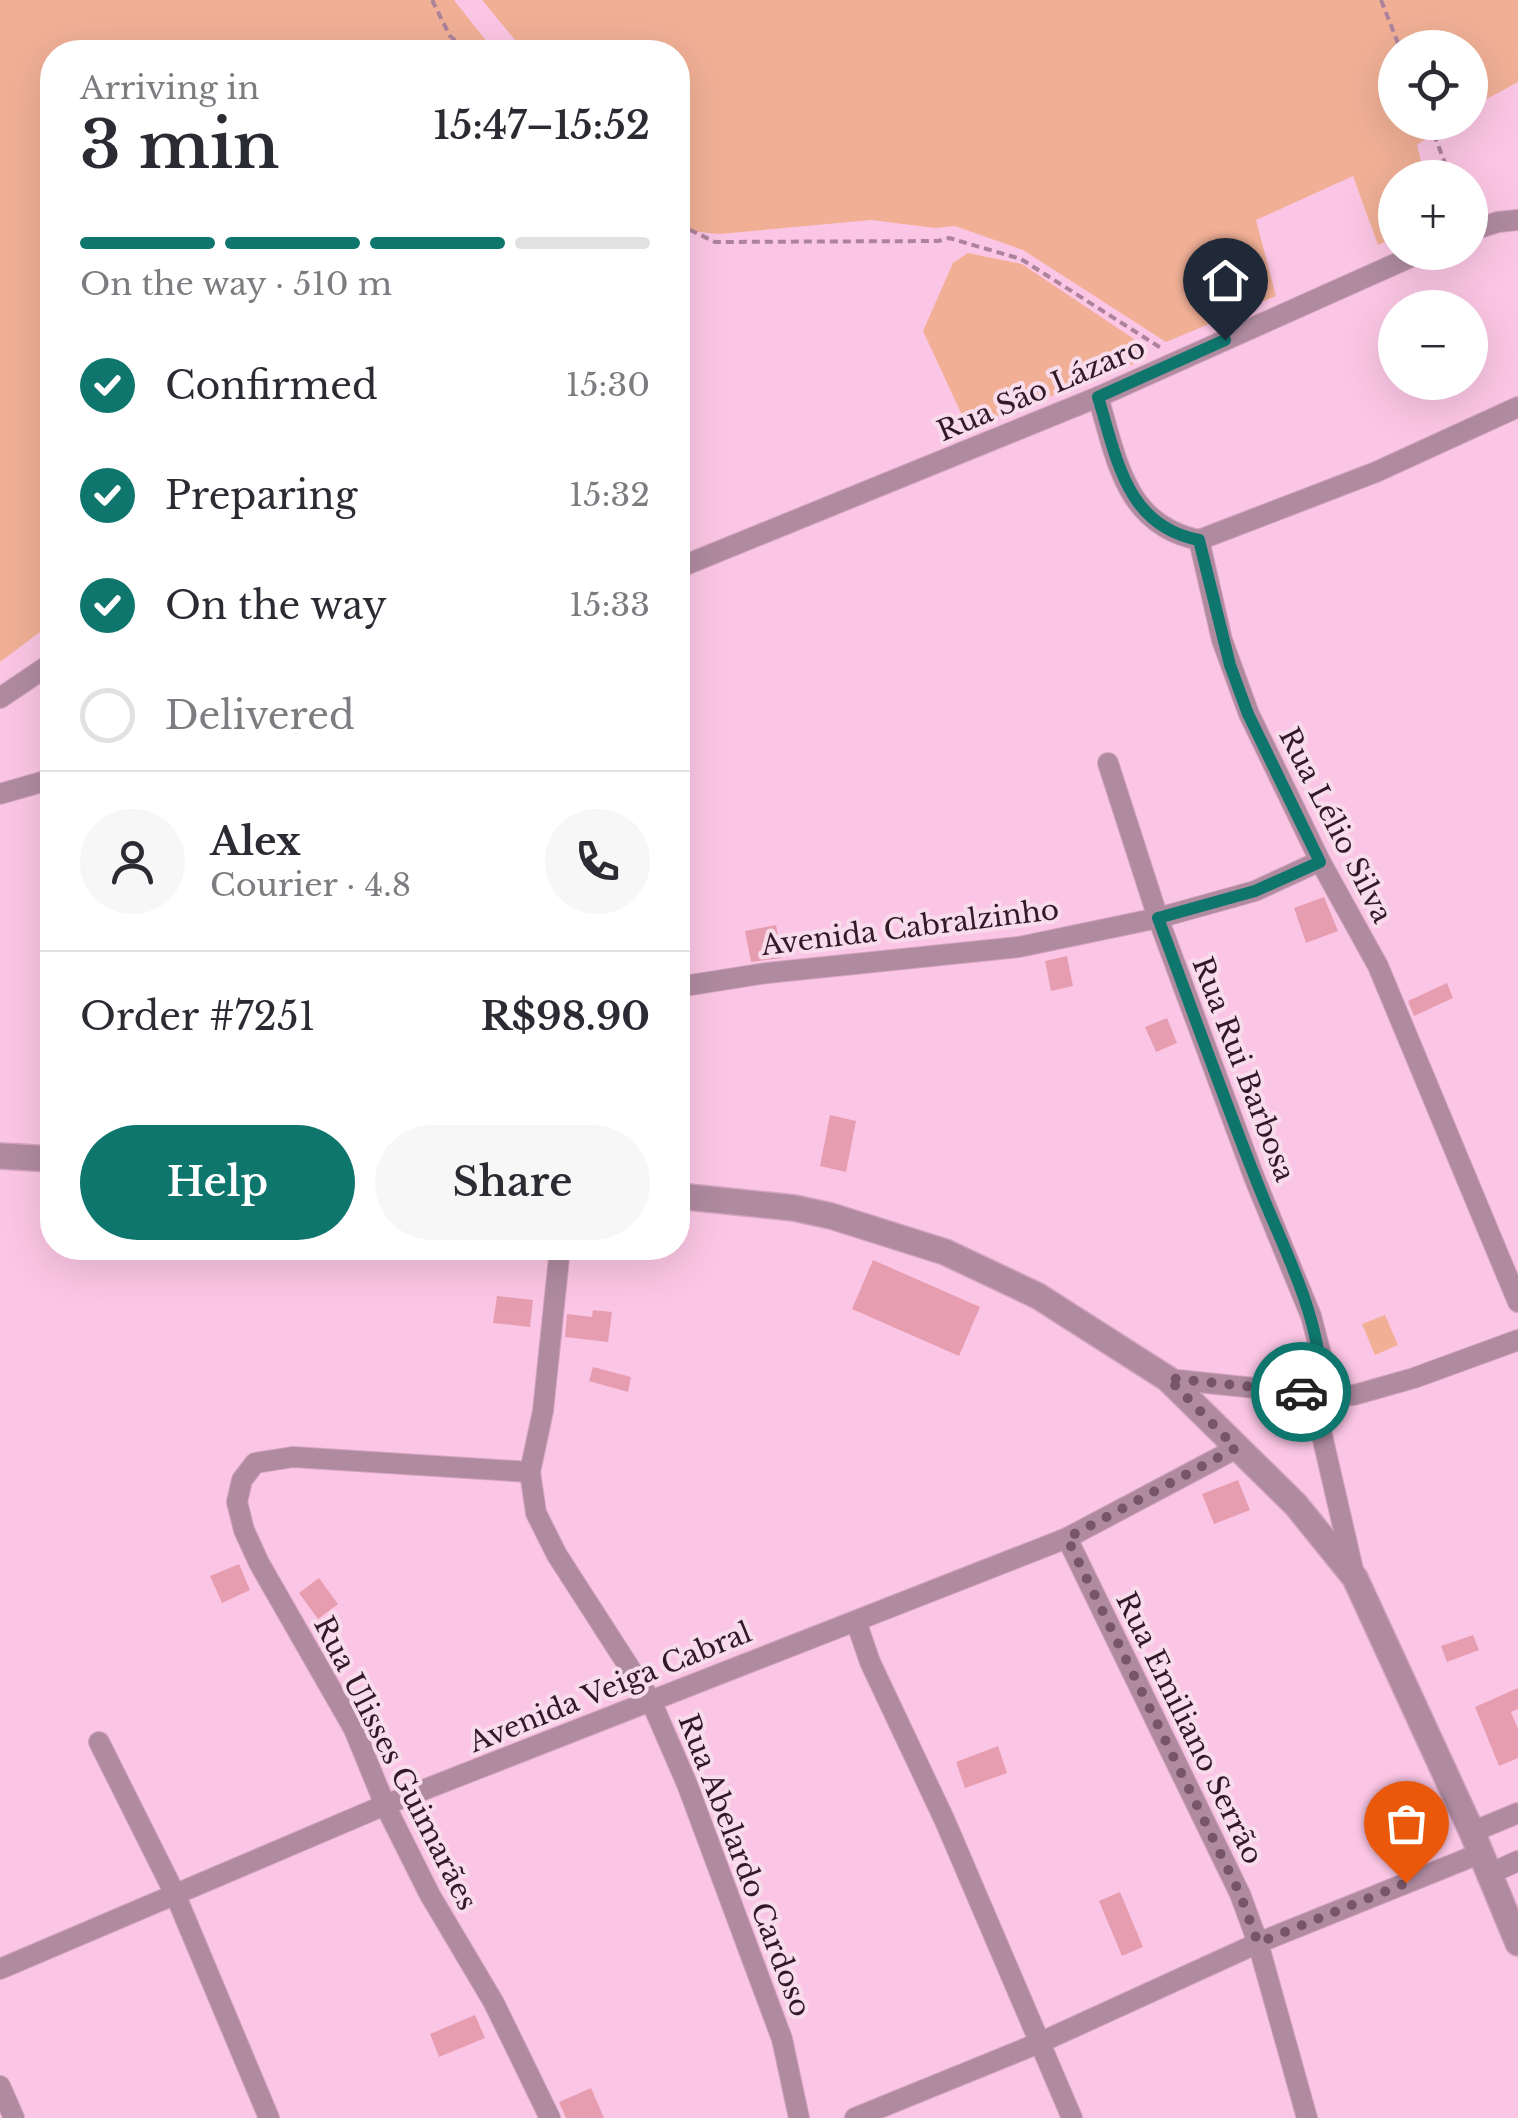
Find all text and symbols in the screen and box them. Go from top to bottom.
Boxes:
map controls [1378,30,1488,400]
button: locate [1378,30,1488,140]
text: Arriving in [80,68,259,108]
text: 15:47–15:52 [433,102,650,149]
text: 3 min [80,105,280,186]
button: + [1378,160,1488,270]
pin [1183,238,1268,341]
icon: home [1198,253,1253,308]
text: On the way · 510 m [80,264,392,304]
button: − [1378,290,1488,400]
street label: Rua São Lázaro [932,330,1150,449]
icon: check [80,358,135,413]
text: Confirmed [165,362,378,409]
text: 15:30 [566,365,650,405]
icon: check [80,468,135,523]
text: Preparing [165,472,357,519]
text: 15:32 [569,475,650,515]
icon: check [80,578,135,633]
text: On the way [165,582,387,629]
text: 15:33 [569,585,650,625]
text: Delivered [165,692,355,739]
street label: Rua Lélio Silva [1271,722,1400,929]
button: person [80,809,185,914]
button: phone [545,809,650,914]
text: Alex [210,818,301,865]
text: Courier · 4.8 [210,865,411,905]
street label: Avenida Cabralzinho [758,892,1061,963]
street label: Rua Rui Barbosa [1185,952,1303,1187]
text: Order #7251 [80,993,316,1040]
text: R$98.90 [481,993,650,1040]
button: Help [80,1125,355,1240]
button: Share [375,1125,650,1240]
courier [1251,1342,1351,1442]
icon: car [1274,1365,1329,1420]
street label: Rua Emiliano Serrão [1108,1586,1271,1870]
street label: Rua Ulisses Guimarães [306,1611,485,1916]
street label: Avenida Veiga Cabral [463,1615,757,1761]
street label: Rua Abelardo Cardoso [671,1709,818,2021]
pin [1364,1781,1449,1884]
icon: bag [1379,1796,1434,1851]

